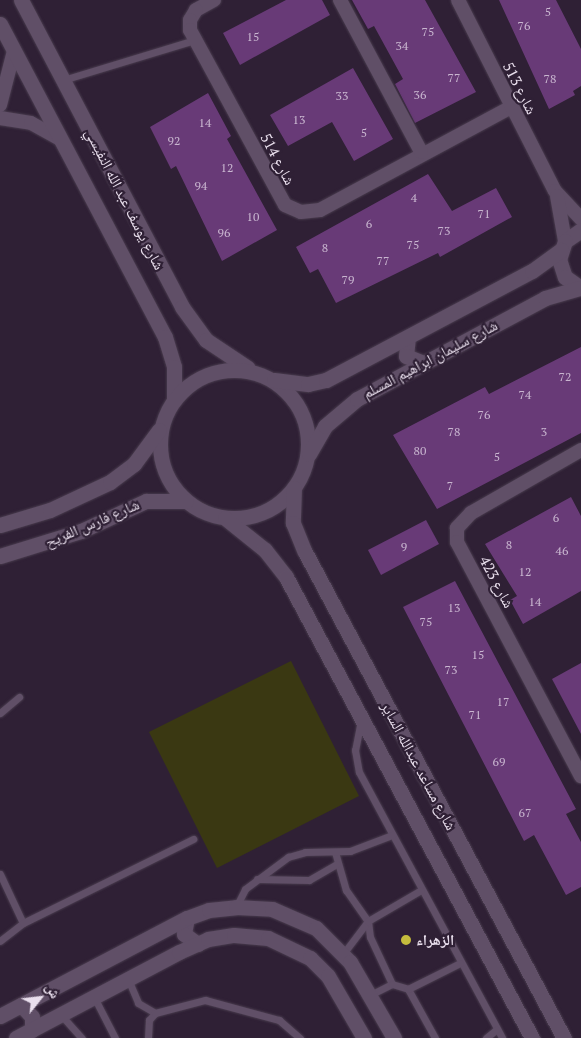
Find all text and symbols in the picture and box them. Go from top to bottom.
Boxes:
house number: 5 [545,5,551,19]
house number: 76 [518,19,530,33]
house number: 75 [422,25,434,39]
house number: 15 [247,30,259,44]
house number: 34 [396,39,408,53]
street label: شارع 513 [499,59,541,117]
house number: 77 [448,71,460,85]
house number: 78 [544,72,556,86]
house number: 36 [414,88,426,102]
house number: 33 [336,89,348,103]
house number: 13 [293,113,305,127]
house number: 14 [199,116,211,130]
street label: شارع يوسف عبد الله النفيسي [82,125,168,273]
house number: 5 [361,126,367,140]
street label: شارع 514 [257,130,299,188]
house number: 92 [168,134,180,148]
house number: 12 [221,161,233,175]
house number: 94 [195,179,207,193]
house number: 4 [411,191,417,205]
house number: 71 [478,207,490,221]
house number: 10 [247,210,259,224]
house number: 6 [366,217,372,231]
house number: 73 [438,224,450,238]
house number: 96 [218,226,230,240]
house number: 75 [407,238,419,252]
house number: 8 [322,241,328,255]
house number: 77 [377,254,389,268]
house number: 79 [342,273,354,287]
street label: شارع سليمان ابراهيم المسلم [360,316,500,402]
house number: 72 [559,370,571,384]
house number: 74 [519,388,531,402]
house number: 76 [478,408,490,422]
house number: 78 [448,425,460,439]
house number: 3 [541,425,547,439]
house number: 80 [414,444,426,458]
house number: 5 [494,450,500,464]
house number: 7 [447,479,453,493]
street label: شارع فارس الفريح [42,495,142,551]
house number: 6 [553,511,559,525]
house number: 8 [506,538,512,552]
house number: 9 [401,540,407,554]
house number: 46 [556,544,568,558]
street label: شارع 423 [476,553,518,611]
house number: 12 [519,565,531,579]
house number: 14 [529,595,541,609]
house number: 13 [448,601,460,615]
house number: 75 [420,615,432,629]
house number: 15 [472,648,484,662]
house number: 73 [445,663,457,677]
house number: 17 [497,695,509,709]
street label: شارع مساعد عبدالله الساير [378,699,460,833]
house number: 71 [469,708,481,722]
house number: 69 [493,755,505,769]
house number: 67 [519,806,531,820]
place label: الزهراء [416,931,454,949]
marker: الزهراء [400,934,412,946]
north arrow [15,973,65,1023]
text: ش [42,979,65,1002]

